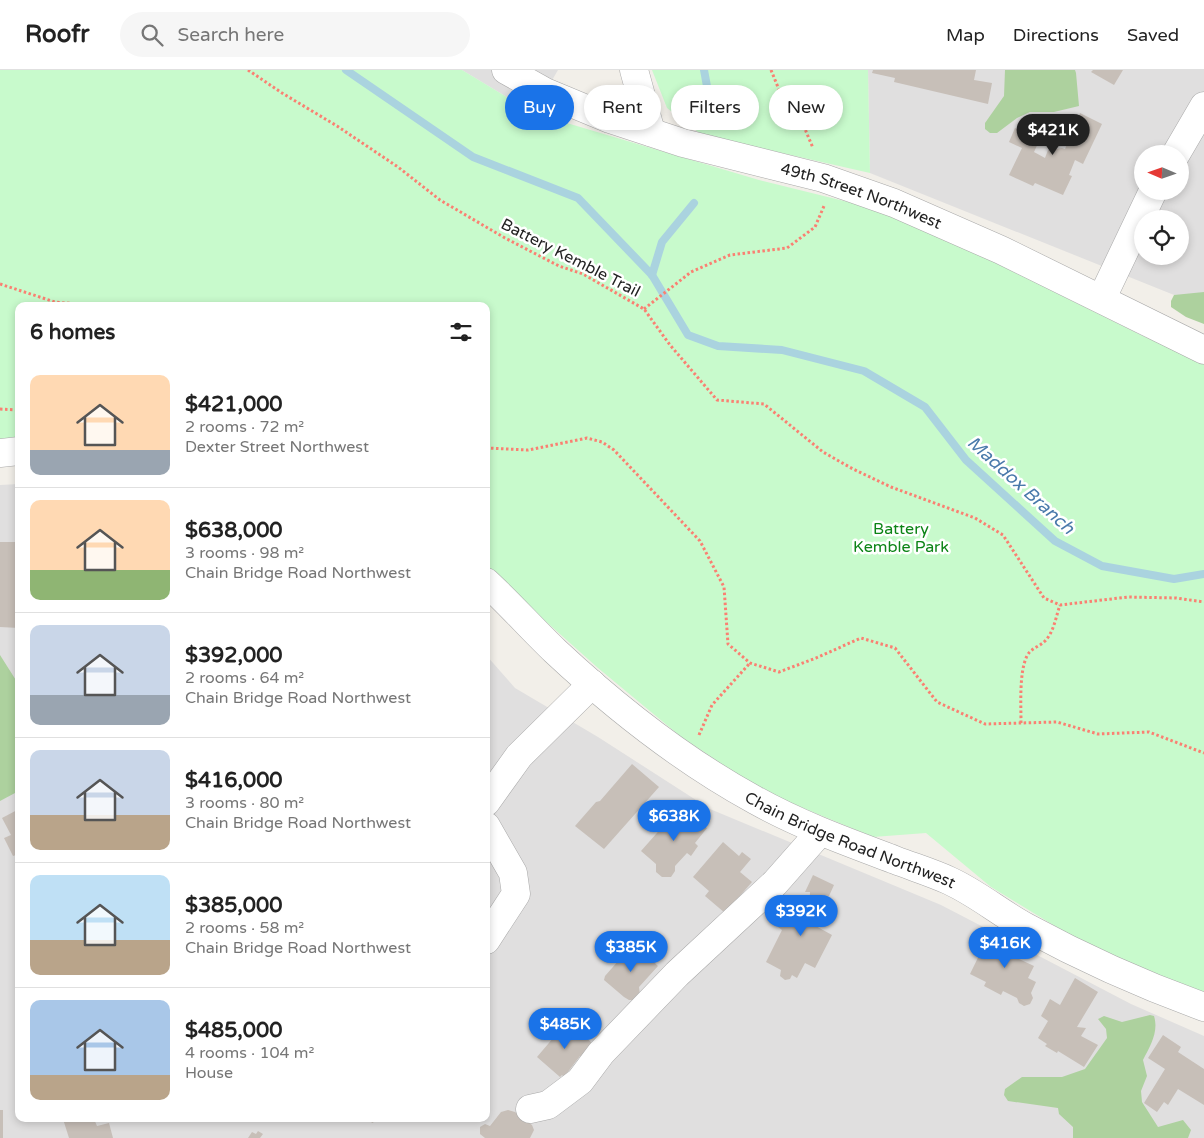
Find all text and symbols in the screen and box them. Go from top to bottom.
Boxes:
search box [120,12,470,57]
text: Roofr [25,20,90,49]
icon: search [138,21,166,49]
text: Search here [178,24,284,46]
text: Map [946,24,985,46]
text: Directions [1013,24,1099,46]
text: Saved [1127,24,1179,46]
chip: Buy [505,85,574,130]
chip: Rent [584,85,661,130]
chip: Filters [671,85,759,130]
chip: New [769,85,843,130]
pin: $421K [1018,114,1088,156]
text: $421K [1028,120,1078,140]
north arrow [1134,145,1189,200]
map controls [1134,145,1189,265]
street label: 49th Street Northwest [778,159,945,234]
button: locate [1134,210,1189,265]
street label: Battery Kemble Trail [498,214,644,302]
icon: filters [447,318,475,346]
text: 6 homes [30,320,115,345]
text: $421,000 [185,392,283,417]
icon: home [70,395,130,455]
text: 2 rooms · 72 m² [185,417,304,437]
water label: Maddox Branch [963,431,1080,539]
text: Dexter Street Northwest [185,437,369,457]
text: $638,000 [185,518,283,543]
park label: Battery Kemble Park [853,519,949,557]
icon: home [70,520,130,580]
text: 3 rooms · 98 m² [185,543,304,563]
text: Chain Bridge Road Northwest [185,563,411,583]
text: $392,000 [185,643,283,668]
icon: home [70,645,130,705]
text: 2 rooms · 64 m² [185,668,304,688]
text: Chain Bridge Road Northwest [185,688,411,708]
text: $416,000 [185,768,283,793]
icon: home [70,770,130,830]
street label: Chain Bridge Road Northwest [741,787,959,893]
text: 3 rooms · 80 m² [185,793,304,813]
pin: $638K [639,800,709,842]
text: $638K [649,806,699,826]
text: Chain Bridge Road Northwest [185,813,411,833]
text: $385,000 [185,893,282,918]
pin: $392K [766,894,836,937]
icon: home [70,895,130,955]
text: $392K [776,901,826,921]
text: 2 rooms · 58 m² [185,918,304,938]
pin: $416K [970,926,1040,969]
pin: $385K [596,930,666,973]
text: $416K [980,933,1030,953]
text: $385K [606,937,656,957]
text: Chain Bridge Road Northwest [185,938,411,958]
pin: $485K [530,1008,600,1050]
text: $485K [540,1014,590,1034]
text: $485,000 [185,1018,282,1043]
icon: home [70,1020,130,1080]
text: 4 rooms · 104 m² [185,1043,314,1063]
text: House [185,1063,233,1083]

